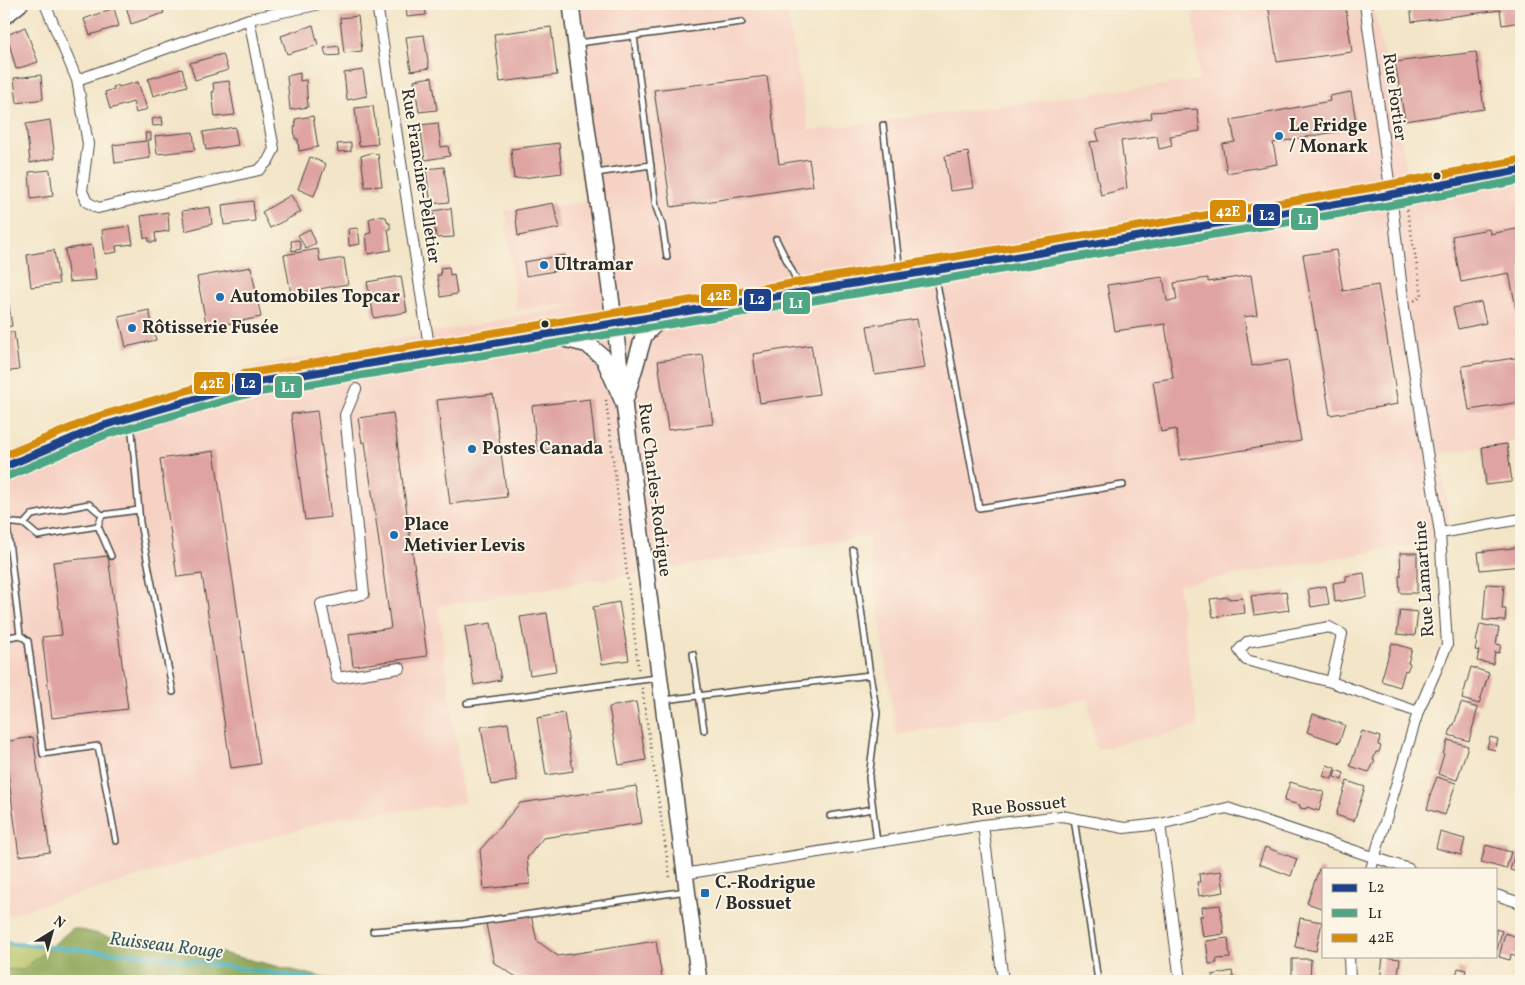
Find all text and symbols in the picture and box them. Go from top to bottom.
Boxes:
street label: Rue Fortier [1375,51,1413,143]
street label: Rue Francine-Pelletier [394,87,446,266]
place label: Le Fridge / Monark [1289,114,1368,160]
marker: Le Fridge / Monark [1273,130,1285,142]
unlabelled marker [1432,171,1442,181]
line badge: 42E [1209,199,1247,223]
text: 42E [1216,203,1241,222]
line badge: L2 [1252,203,1281,227]
text: L2 [1259,207,1275,226]
line badge: L1 [1290,207,1319,231]
text: L1 [1298,211,1312,230]
place label: Ultramar [554,253,634,278]
marker: Ultramar [538,259,550,271]
line badge: 42E [700,283,738,307]
place label: Automobiles Topcar [230,285,400,310]
text: 42E [707,287,732,306]
line badge: L2 [743,288,772,312]
marker: Automobiles Topcar [214,291,226,303]
text: L2 [749,291,765,310]
line badge: L1 [782,291,811,315]
text: L1 [789,295,803,314]
place label: Rôtisserie Fusée [142,316,279,341]
unlabelled marker [540,319,550,329]
marker: Rôtisserie Fusée [126,322,138,334]
line badge: 42E [193,371,231,395]
line badge: L2 [234,372,262,396]
text: 42E [200,375,225,394]
text: L2 [240,375,256,394]
line badge: L1 [274,375,303,399]
text: L1 [281,379,295,398]
street label: Rue Charles-Rodrigue [631,402,677,578]
place label: Postes Canada [482,437,603,462]
marker: Postes Canada [466,443,478,455]
place label: Place Metivier Levis [404,513,525,559]
street label: Rue Lamartine [1408,520,1442,638]
marker: Place Metivier Levis [388,529,400,541]
street label: Rue Bossuet [970,790,1068,824]
legend [1322,868,1498,958]
place label: C.-Rodrigue / Bossuet [715,871,815,917]
text: L2 [1368,878,1384,899]
marker: C.-Rodrigue / Bossuet [699,887,711,899]
text: L1 [1368,904,1382,925]
north arrow [28,908,78,958]
text: N [49,912,69,933]
water label: Ruisseau Rouge [108,926,224,966]
text: 42E [1368,928,1394,949]

